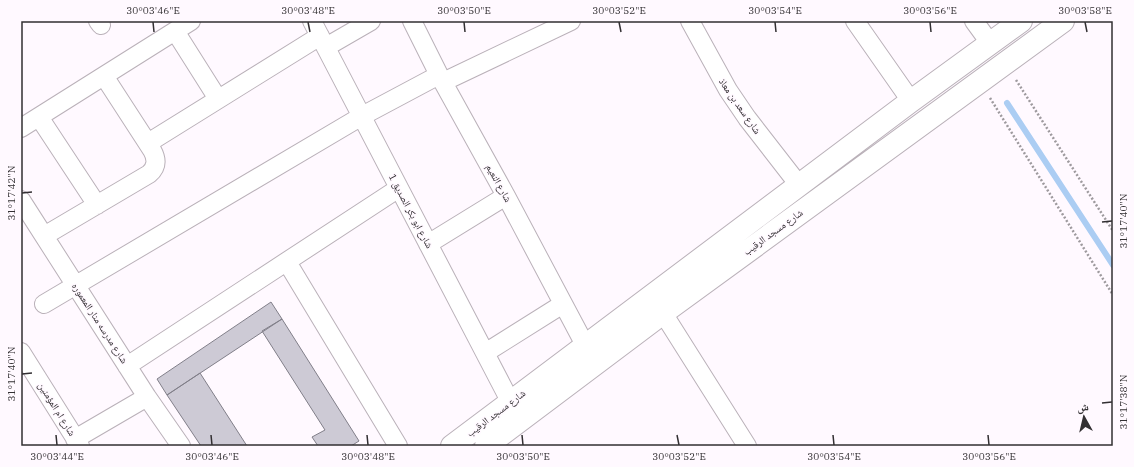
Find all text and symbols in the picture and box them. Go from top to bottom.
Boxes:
text: 30°03'46"E [126,4,180,17]
text: 30°03'48"E [281,4,335,17]
text: 30°03'50"E [437,4,491,17]
text: 30°03'52"E [592,4,646,17]
text: 30°03'54"E [748,4,802,17]
text: 30°03'56"E [903,4,957,17]
text: 30°03'58"E [1058,4,1112,17]
street label: شارع سعد بن معاذ [716,75,764,137]
street label: شارع النعيم [482,162,515,205]
text: 31°17'42"N [5,165,18,221]
street label: شارع ابو بكر الصديق 1 [386,172,436,251]
text: 31°17'40"N [1117,193,1130,249]
street label: شارع مسجد الرقيب [741,206,806,258]
street label: شارع مدرسه منار المعموره [69,280,131,366]
text: 31°17'40"N [5,346,18,402]
text: 31°17'38"N [1117,374,1130,430]
street label: شارع ام المؤمنين [34,380,79,439]
street label: شارع مسجد الرقيب [464,386,528,439]
north arrow [1064,397,1104,437]
text: ش [1076,399,1090,416]
text: 30°03'44"E [30,450,84,463]
text: 30°03'46"E [185,450,239,463]
text: 30°03'48"E [341,450,395,463]
text: 30°03'50"E [496,450,550,463]
text: 30°03'52"E [652,450,706,463]
text: 30°03'54"E [807,450,861,463]
text: 30°03'56"E [962,450,1016,463]

